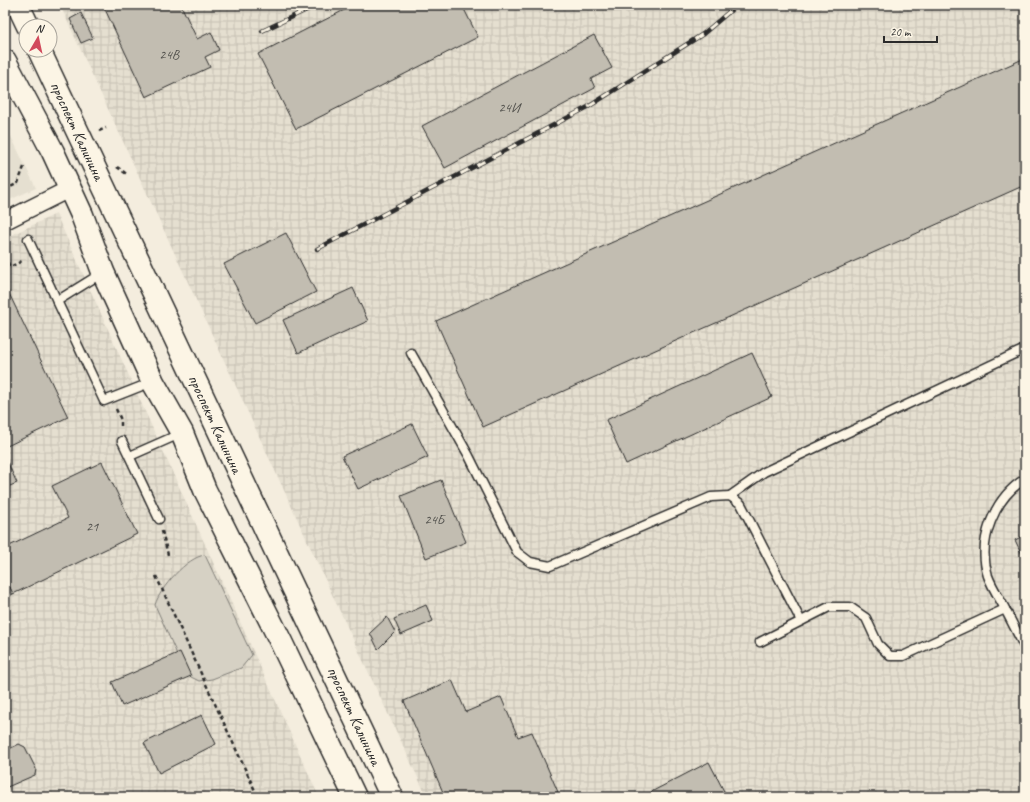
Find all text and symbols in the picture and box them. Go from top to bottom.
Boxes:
north arrow [18,18,58,58]
scale bar [884,18,937,44]
text: N [35,21,46,36]
text: 20 m [890,24,912,40]
house number: 24В [159,46,181,63]
street label: проспект Калинина [45,78,109,185]
house number: 24И [498,99,522,116]
street label: проспект Калинина [183,371,247,478]
house number: 24Б [424,511,447,528]
house number: 21 [86,518,99,535]
street label: проспект Калинина [322,663,386,770]

